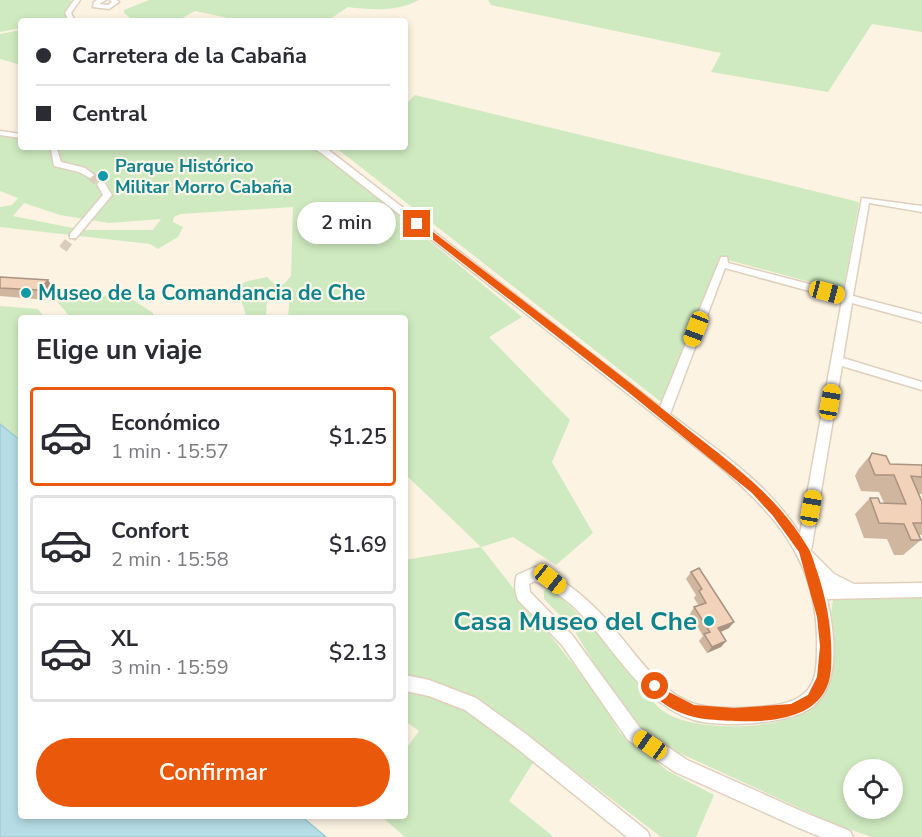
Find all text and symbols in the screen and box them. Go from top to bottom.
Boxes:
text: Carretera de la Cabaña [72,41,307,71]
text: Central [72,99,147,129]
place label: Parque Histórico Militar Morro Cabaña [115,154,292,199]
marker: Parque Histórico Militar Morro Cabaña [96,169,110,183]
callout: 2 min [297,203,396,245]
text: 2 min [321,209,372,236]
route end [403,210,430,237]
place label: Museo de la Comandancia de Che [38,279,365,307]
car [807,279,847,305]
marker: Museo de la Comandancia de Che [19,286,33,300]
car [681,309,711,349]
text: Elige un viaje [36,332,202,369]
car [818,383,842,421]
text: Económico [111,408,220,438]
icon: car [39,410,93,464]
text: $1.25 [329,422,387,452]
text: 1 min · 15:57 [111,438,229,465]
car [799,489,823,527]
text: Confort [111,516,189,546]
icon: car [39,518,93,572]
text: $1.69 [329,530,387,560]
text: 2 min · 15:58 [111,546,229,573]
car [530,561,570,597]
place label: Casa Museo del Che [453,604,697,639]
marker: Casa Museo del Che [702,614,716,628]
text: XL [111,624,138,654]
icon: car [39,626,93,680]
text: $2.13 [329,638,387,668]
text: 3 min · 15:59 [111,654,229,681]
route start [641,672,668,699]
car [630,727,670,763]
button: Confirmar [36,738,390,807]
map controls [843,759,903,819]
button: locate [843,759,903,819]

